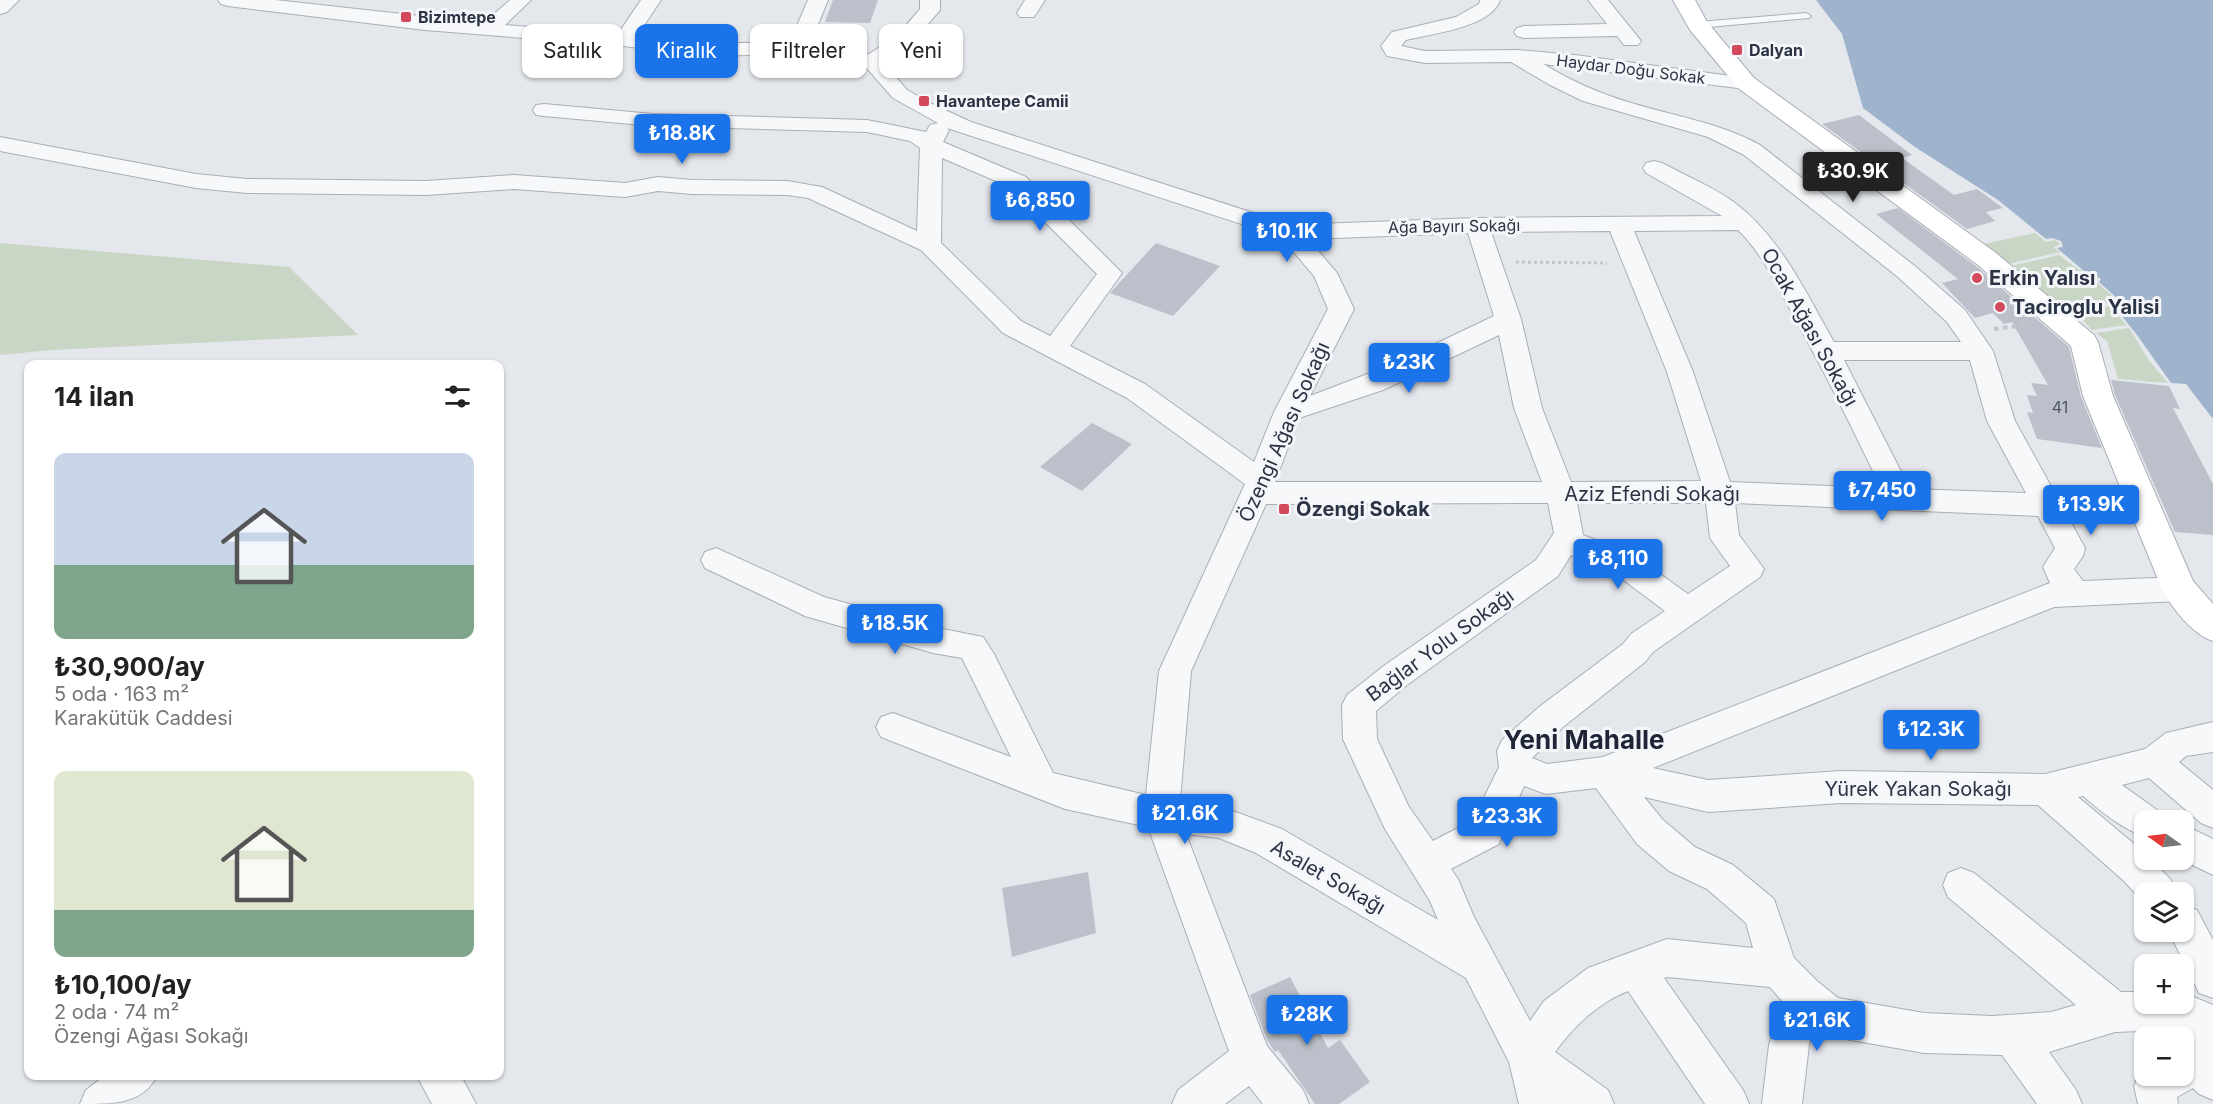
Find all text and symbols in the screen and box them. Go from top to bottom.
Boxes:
place label: Bizimtepe [418,7,496,27]
marker: Bizimtepe [399,10,413,24]
chip: Satılık [522,24,623,78]
chip: Kiralık [635,24,738,78]
chip: Filtreler [750,24,867,78]
chip: Yeni [879,24,963,78]
place label: Dalyan [1749,40,1803,60]
marker: Dalyan [1730,43,1744,57]
street label: Haydar Doğu Sokak [1555,50,1707,88]
place label: Havantepe Camii [936,91,1069,111]
marker: Havantepe Camii [917,94,931,108]
pin: ₺18.8K [633,114,731,165]
text: ₺18.8K [648,121,716,145]
pin: ₺30.9K [1804,152,1902,203]
text: ₺30.9K [1817,159,1889,183]
pin: ₺6,850 [991,181,1089,232]
text: ₺6,850 [1005,188,1075,212]
pin: ₺10.1K [1238,212,1336,263]
street label: Ağa Bayırı Sokağı [1388,215,1520,237]
text: ₺10.1K [1256,219,1318,243]
street label: Ocak Ağası Sokağı [1757,244,1863,410]
place label: Erkin Yalısı [1989,266,2095,290]
marker: Erkin Yalısı [1970,271,1984,285]
place label: Taciroglu Yalisi [2012,295,2160,319]
marker: Taciroglu Yalisi [1993,300,2007,314]
street label: Özengi Ağası Sokağı [1233,338,1335,526]
pin: ₺23K [1373,343,1445,394]
text: ₺23K [1383,350,1435,374]
icon: filters [441,380,474,413]
text: 14 ilan [54,381,134,412]
house number: 41 [2052,397,2068,417]
pin: ₺7,450 [1833,471,1931,522]
text: ₺7,450 [1848,478,1916,502]
street label: Aziz Efendi Sokağı [1564,482,1740,506]
pin: ₺13.9K [2042,485,2140,536]
icon: home [210,492,318,600]
text: ₺13.9K [2057,492,2125,516]
place label: Özengi Sokak [1296,497,1430,521]
marker: Özengi Sokak [1277,502,1291,516]
pin: ₺8,110 [1569,539,1667,590]
text: ₺8,110 [1587,546,1649,570]
street label: Bağlar Yolu Sokağı [1362,583,1518,707]
pin: ₺18.5K [846,604,944,655]
text: ₺18.5K [861,611,929,635]
text: ₺30,900/ay [54,651,205,682]
text: 5 oda · 163 m² [54,682,189,706]
text: Karakütük Caddesi [54,706,233,730]
pin: ₺12.3K [1882,710,1980,761]
text: ₺12.3K [1897,717,1965,741]
district label: Yeni Mahalle [1503,724,1665,755]
street label: Yürek Yakan Sokağı [1824,777,2012,801]
pin: ₺21.6K [1136,794,1234,845]
pin: ₺23.3K [1458,797,1556,848]
text: ₺21.6K [1151,801,1219,825]
text: ₺23.3K [1471,804,1543,828]
icon: home [210,810,318,918]
north arrow [2134,810,2194,870]
map controls [2134,810,2194,1086]
street label: Asalet Sokağı [1266,835,1390,919]
button: layers [2134,882,2194,942]
button: + [2134,954,2194,1014]
text: ₺10,100/ay [54,969,192,1000]
pin: ₺28K [1271,995,1343,1046]
text: 2 oda · 74 m² [54,1000,179,1024]
pin: ₺21.6K [1768,1001,1866,1052]
text: ₺28K [1281,1002,1333,1026]
text: ₺21.6K [1783,1008,1851,1032]
text: Özengi Ağası Sokağı [54,1024,249,1048]
button: − [2134,1026,2194,1086]

